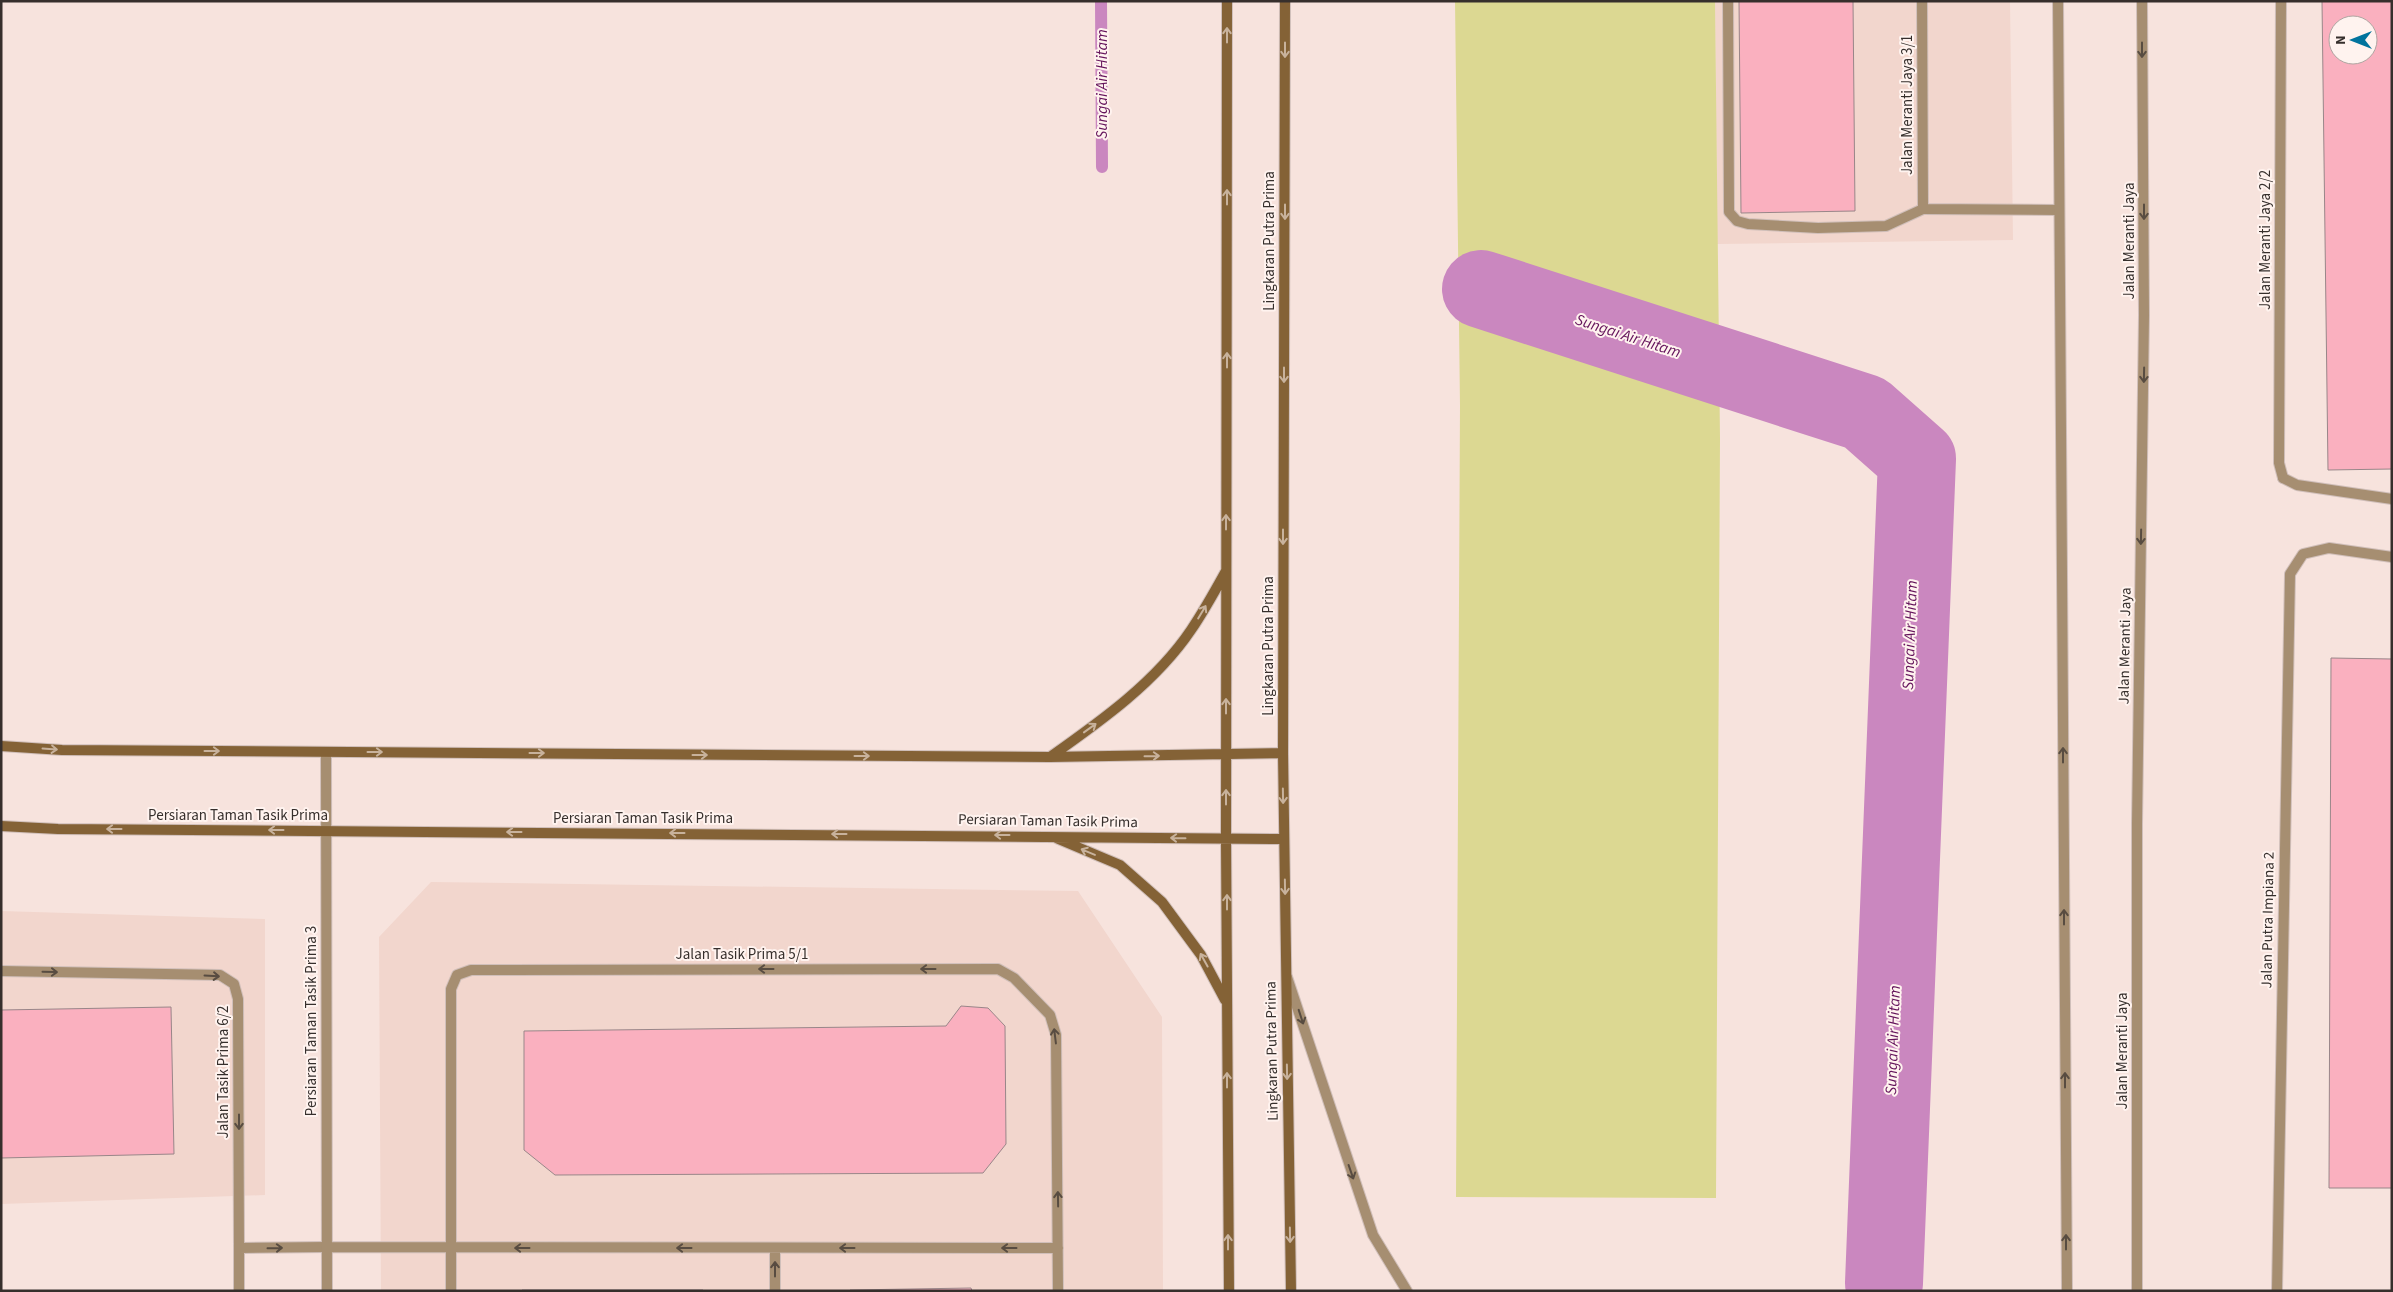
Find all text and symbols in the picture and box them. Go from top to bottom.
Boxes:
north arrow [2328,15,2378,65]
one-way arrow [1222,27,1232,43]
water label: Sungai Air Hitam [1091,29,1113,139]
street label: Jalan Meranti Jaya 3/1 [1897,35,1918,175]
text: N [2331,35,2351,45]
one-way arrow [1280,42,1290,58]
one-way arrow [2137,42,2147,58]
street label: Jalan Meranti Jaya 2/2 [2255,170,2276,310]
street label: Lingkaran Putra Prima [1259,171,1280,311]
street label: Jalan Meranti Jaya [2119,182,2140,300]
one-way arrow [1222,189,1232,206]
one-way arrow [1280,204,1289,220]
one-way arrow [2139,204,2149,220]
water label: Sungai Air Hitam [1572,309,1684,363]
one-way arrow [1222,352,1232,368]
one-way arrow [1279,366,1289,383]
one-way arrow [2139,366,2149,383]
one-way arrow [1221,514,1231,530]
one-way arrow [1278,529,1288,545]
one-way arrow [2136,529,2146,545]
street label: Lingkaran Putra Prima [1258,576,1279,716]
water label: Sungai Air Hitam [1897,580,1923,690]
street label: Jalan Meranti Jaya [2113,587,2137,705]
one-way arrow [1197,606,1207,620]
one-way arrow [1221,698,1231,714]
one-way arrow [1083,723,1096,734]
one-way arrow [42,745,58,754]
one-way arrow [204,746,220,756]
one-way arrow [366,747,382,757]
one-way arrow [2058,747,2068,763]
one-way arrow [528,748,545,758]
one-way arrow [691,750,707,759]
one-way arrow [854,751,870,761]
one-way arrow [1143,751,1159,761]
one-way arrow [1278,788,1288,804]
one-way arrow [1221,789,1231,805]
street label: Persiaran Taman Tasik Prima [148,805,328,826]
street label: Persiaran Taman Tasik Prima [553,808,733,829]
street label: Persiaran Taman Tasik Prima [958,809,1138,833]
one-way arrow [106,824,122,834]
one-way arrow [269,825,285,835]
one-way arrow [506,827,522,837]
one-way arrow [669,828,685,838]
one-way arrow [831,829,848,839]
one-way arrow [994,830,1010,840]
one-way arrow [1170,833,1186,843]
one-way arrow [1081,846,1096,856]
street label: Jalan Putra Impiana 2 [2256,851,2280,989]
one-way arrow [1280,879,1289,895]
one-way arrow [1222,894,1232,910]
one-way arrow [2059,909,2069,926]
street label: Persiaran Taman Tasik Prima 3 [301,926,322,1116]
street label: Jalan Tasik Prima 5/1 [676,944,808,965]
one-way arrow [1199,953,1209,968]
one-way arrow [758,964,774,974]
one-way arrow [920,964,936,974]
one-way arrow [42,967,58,977]
one-way arrow [204,971,220,980]
street label: Lingkaran Putra Prima [1260,981,1284,1121]
water label: Sungai Air Hitam [1880,985,1906,1095]
street label: Jalan Meranti Jaya [2112,992,2133,1110]
street label: Jalan Tasik Prima 6/2 [213,1006,234,1138]
one-way arrow [1296,1009,1306,1025]
one-way arrow [1050,1029,1060,1045]
one-way arrow [1282,1064,1292,1080]
one-way arrow [1222,1072,1232,1088]
one-way arrow [2060,1072,2070,1088]
one-way arrow [234,1114,244,1130]
one-way arrow [1347,1164,1356,1179]
one-way arrow [1053,1191,1063,1208]
one-way arrow [1285,1226,1295,1243]
one-way arrow [1223,1234,1233,1250]
one-way arrow [2062,1234,2071,1250]
one-way arrow [267,1243,283,1252]
one-way arrow [514,1243,530,1253]
one-way arrow [677,1243,693,1253]
one-way arrow [839,1243,856,1253]
one-way arrow [1002,1243,1018,1253]
one-way arrow [770,1261,780,1278]

